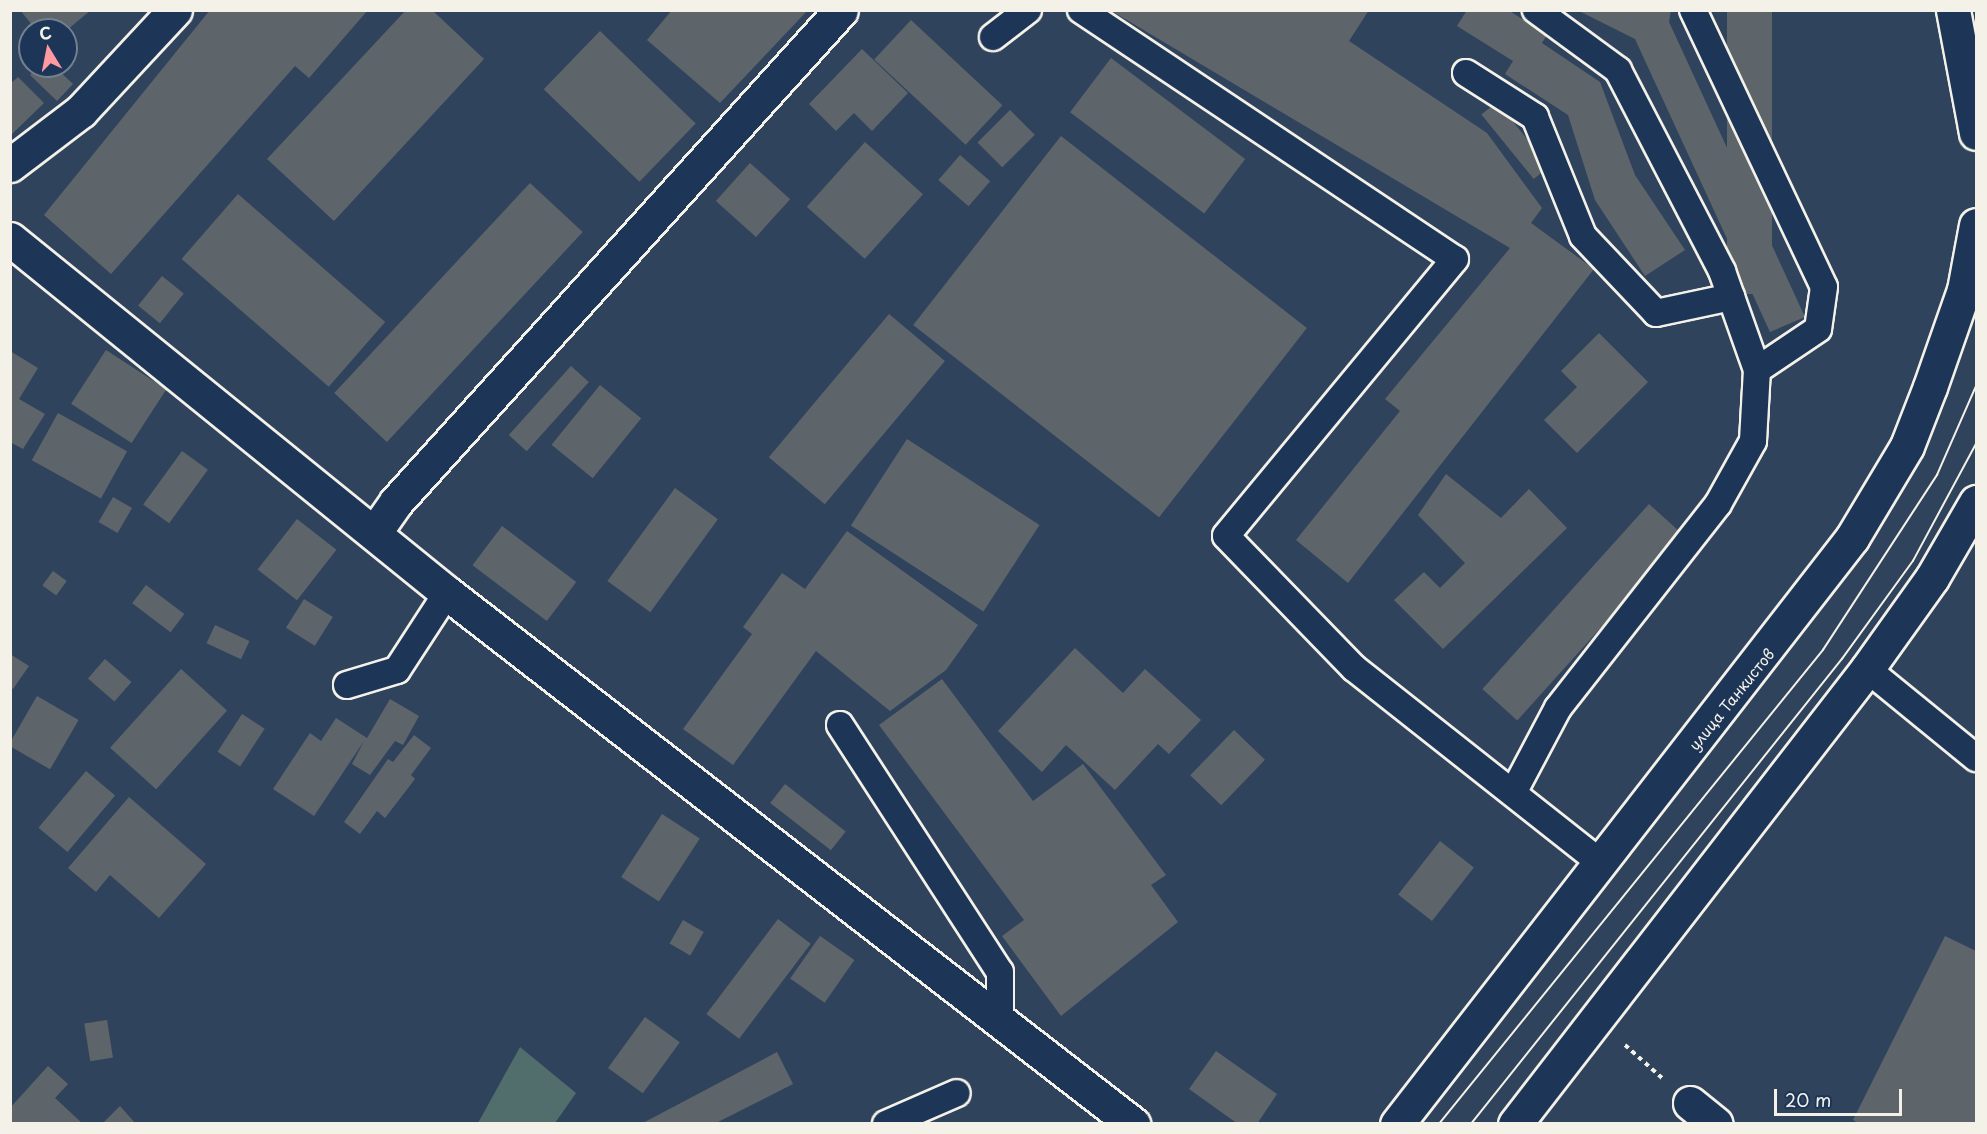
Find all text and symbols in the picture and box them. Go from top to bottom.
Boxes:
north arrow [18,18,78,78]
text: С [37,19,53,45]
street label: улица Танкистов [1684,644,1778,754]
scale bar [1777,1077,1904,1115]
text: 20 m [1785,1086,1831,1113]

